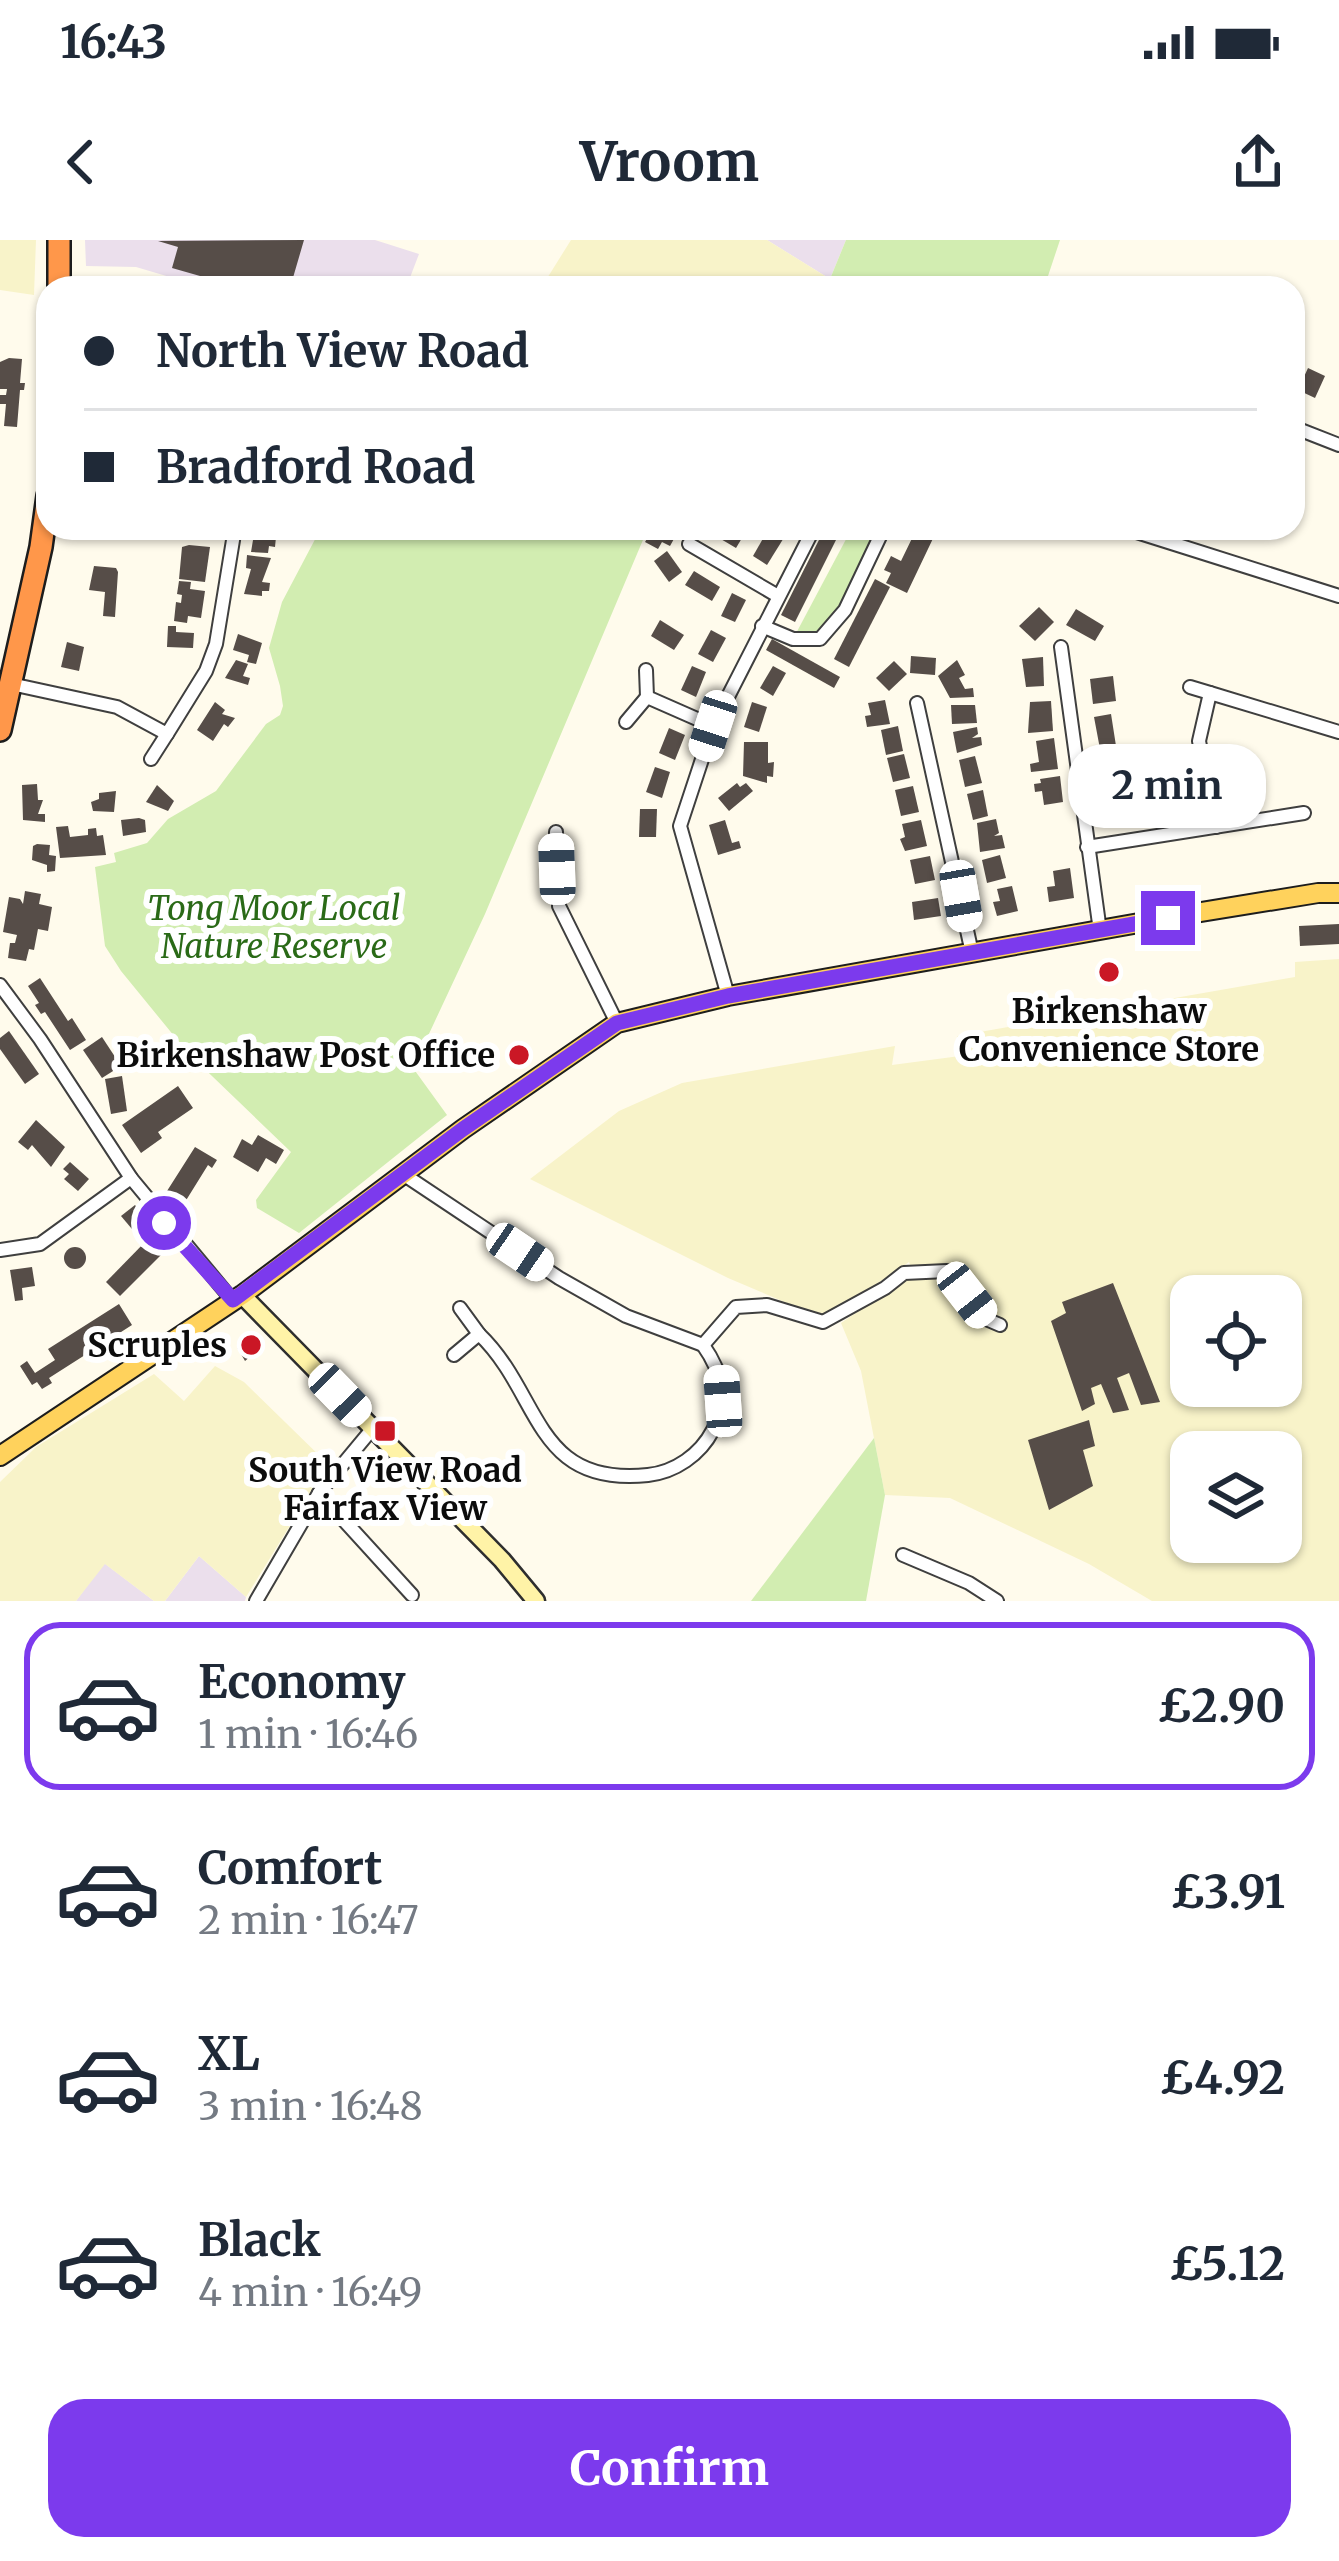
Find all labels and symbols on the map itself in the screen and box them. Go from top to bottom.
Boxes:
car [685,686,741,766]
callout: 2 min [1069,744,1267,828]
car [538,832,576,906]
car [937,857,985,935]
park label: Tong Moor Local Nature Reserve [148,888,401,967]
route end [1141,891,1195,945]
marker: Birkenshaw Convenience Store [1096,959,1122,985]
place label: Birkenshaw Convenience Store [959,991,1259,1070]
place label: Birkenshaw Post Office [116,1035,495,1076]
marker: Birkenshaw Post Office [506,1042,532,1068]
route start [137,1196,191,1250]
car [480,1217,560,1287]
car [931,1256,1003,1334]
place label: Scruples [87,1325,227,1366]
marker: Scruples [238,1332,264,1358]
car [302,1357,378,1433]
car [703,1364,743,1438]
marker: South View Road Fairfax View [372,1418,398,1444]
place label: South View Road Fairfax View [248,1450,522,1529]

